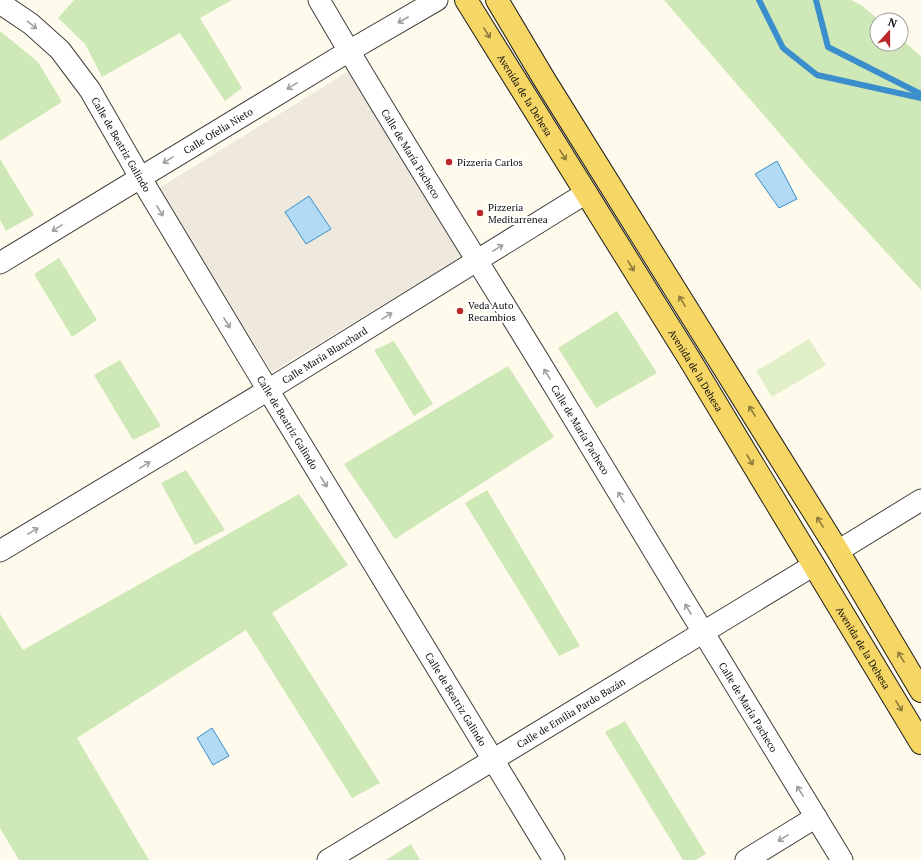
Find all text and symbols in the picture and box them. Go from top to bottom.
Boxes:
north arrow [869,12,909,52]
text: N [886,15,900,31]
one-way arrow [397,16,409,24]
one-way arrow [27,20,38,29]
one-way arrow [483,27,491,38]
street label: Avenida de la Dehesa [495,52,556,138]
one-way arrow [286,83,298,91]
street label: Calle de Beatriz Galindo [89,95,154,194]
street label: Calle Ofelia Nieto [181,104,255,157]
street label: Calle de María Pacheco [379,106,444,201]
one-way arrow [559,149,567,160]
place label: Pizzeria Carlos [457,156,523,169]
one-way arrow [162,157,174,165]
marker: Pizzeria Carlos [444,157,454,167]
place label: Pizzeria Meditarrenea [488,201,548,226]
one-way arrow [157,205,165,217]
marker: Pizzeria Meditarrenea [475,208,485,218]
one-way arrow [51,225,63,233]
one-way arrow [492,243,503,252]
one-way arrow [628,260,636,272]
one-way arrow [678,295,686,307]
place label: Veda Auto Recambios [468,299,516,324]
marker: Veda Auto Recambios [455,306,465,316]
one-way arrow [381,312,392,320]
one-way arrow [223,317,231,328]
street label: Calle María Blanchard [279,323,370,386]
street label: Avenida de la Dehesa [666,327,726,414]
one-way arrow [542,368,550,380]
street label: Calle de Beatriz Galindo [254,373,321,472]
street label: Calle de María Pacheco [548,382,613,477]
one-way arrow [747,405,755,417]
one-way arrow [747,454,755,466]
one-way arrow [139,460,151,468]
one-way arrow [320,476,328,487]
one-way arrow [617,492,625,503]
one-way arrow [816,517,824,528]
one-way arrow [27,527,39,535]
one-way arrow [684,604,692,615]
street label: Avenida de la Dehesa [834,604,893,691]
street label: Calle de Beatriz Galindo [423,650,490,749]
one-way arrow [897,651,905,663]
street label: Calle de María Pacheco [716,660,781,755]
street label: Calle de Emilia Pardo Bazán [514,675,627,751]
one-way arrow [895,700,903,712]
one-way arrow [796,786,804,797]
one-way arrow [777,834,789,842]

